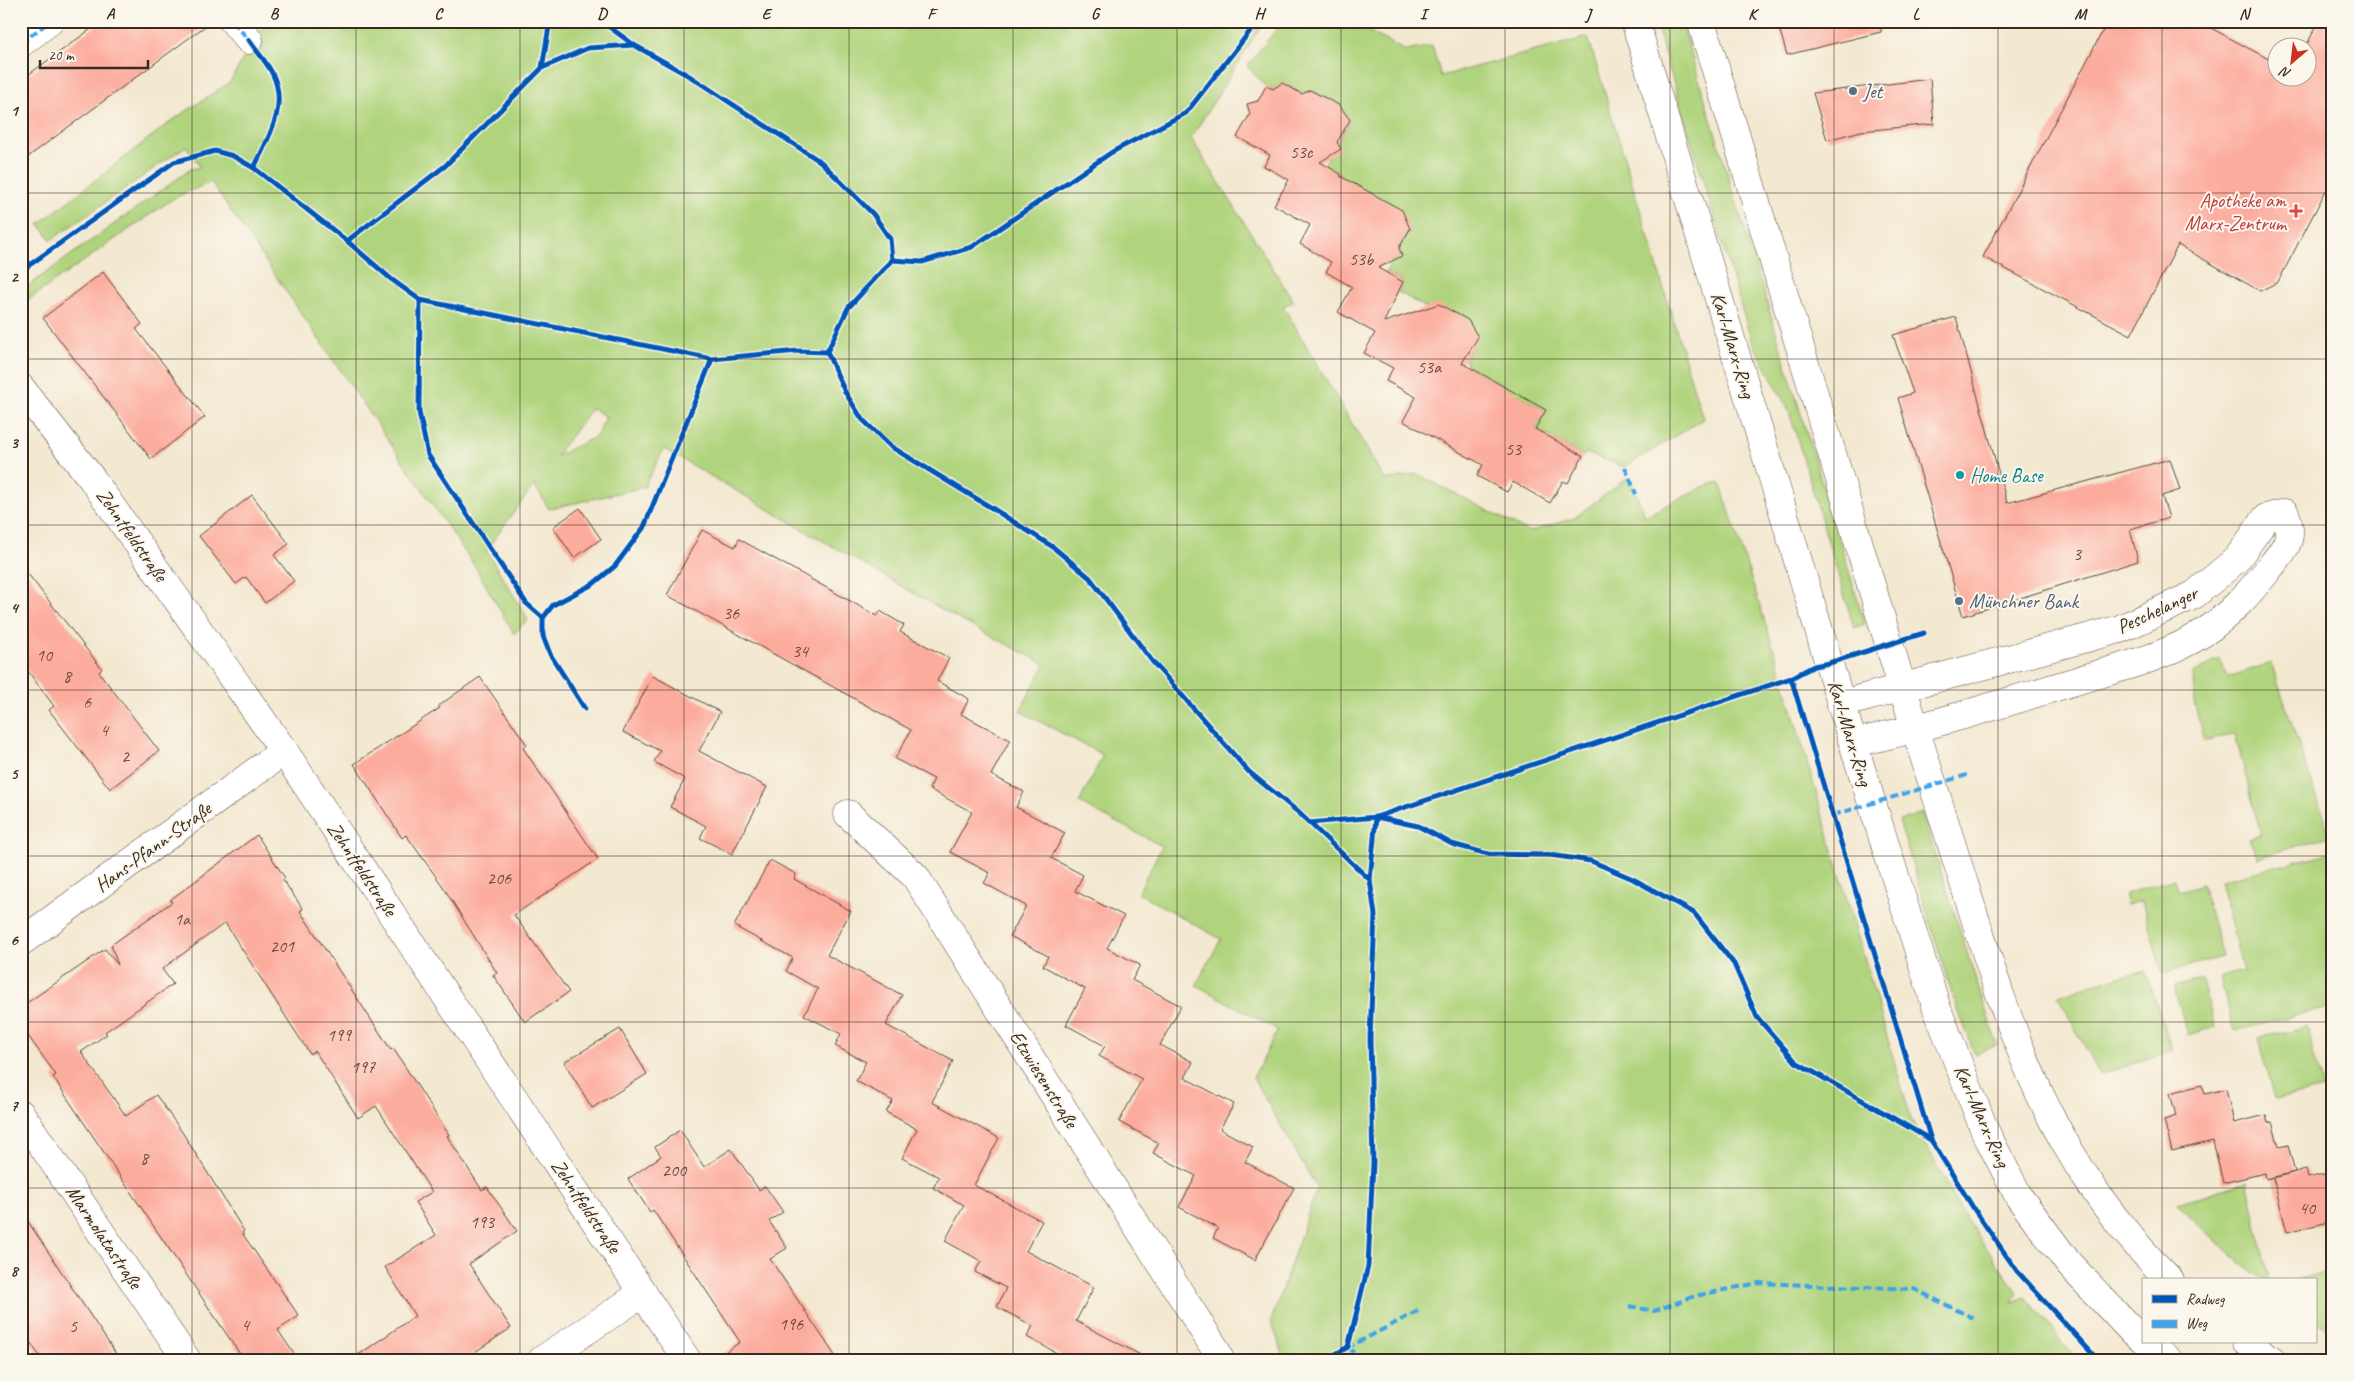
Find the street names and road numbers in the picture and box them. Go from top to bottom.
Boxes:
street label: Karl-Marx-Ring [1705,289,1761,403]
street label: Zehntfeldstraße [91,484,174,588]
street label: Peschelanger [2113,580,2203,640]
street label: Karl-Marx-Ring [1822,677,1878,791]
street label: Hans-Pfann-Straße [90,795,217,898]
street label: Zehntfeldstraße [321,817,403,922]
street label: Etzwiesenstraße [1004,1026,1085,1134]
street label: Karl-Marx-Ring [1948,1061,2016,1173]
street label: Zehntfeldstraße [545,1154,627,1259]
street label: Marmolatastraße [60,1180,149,1295]

